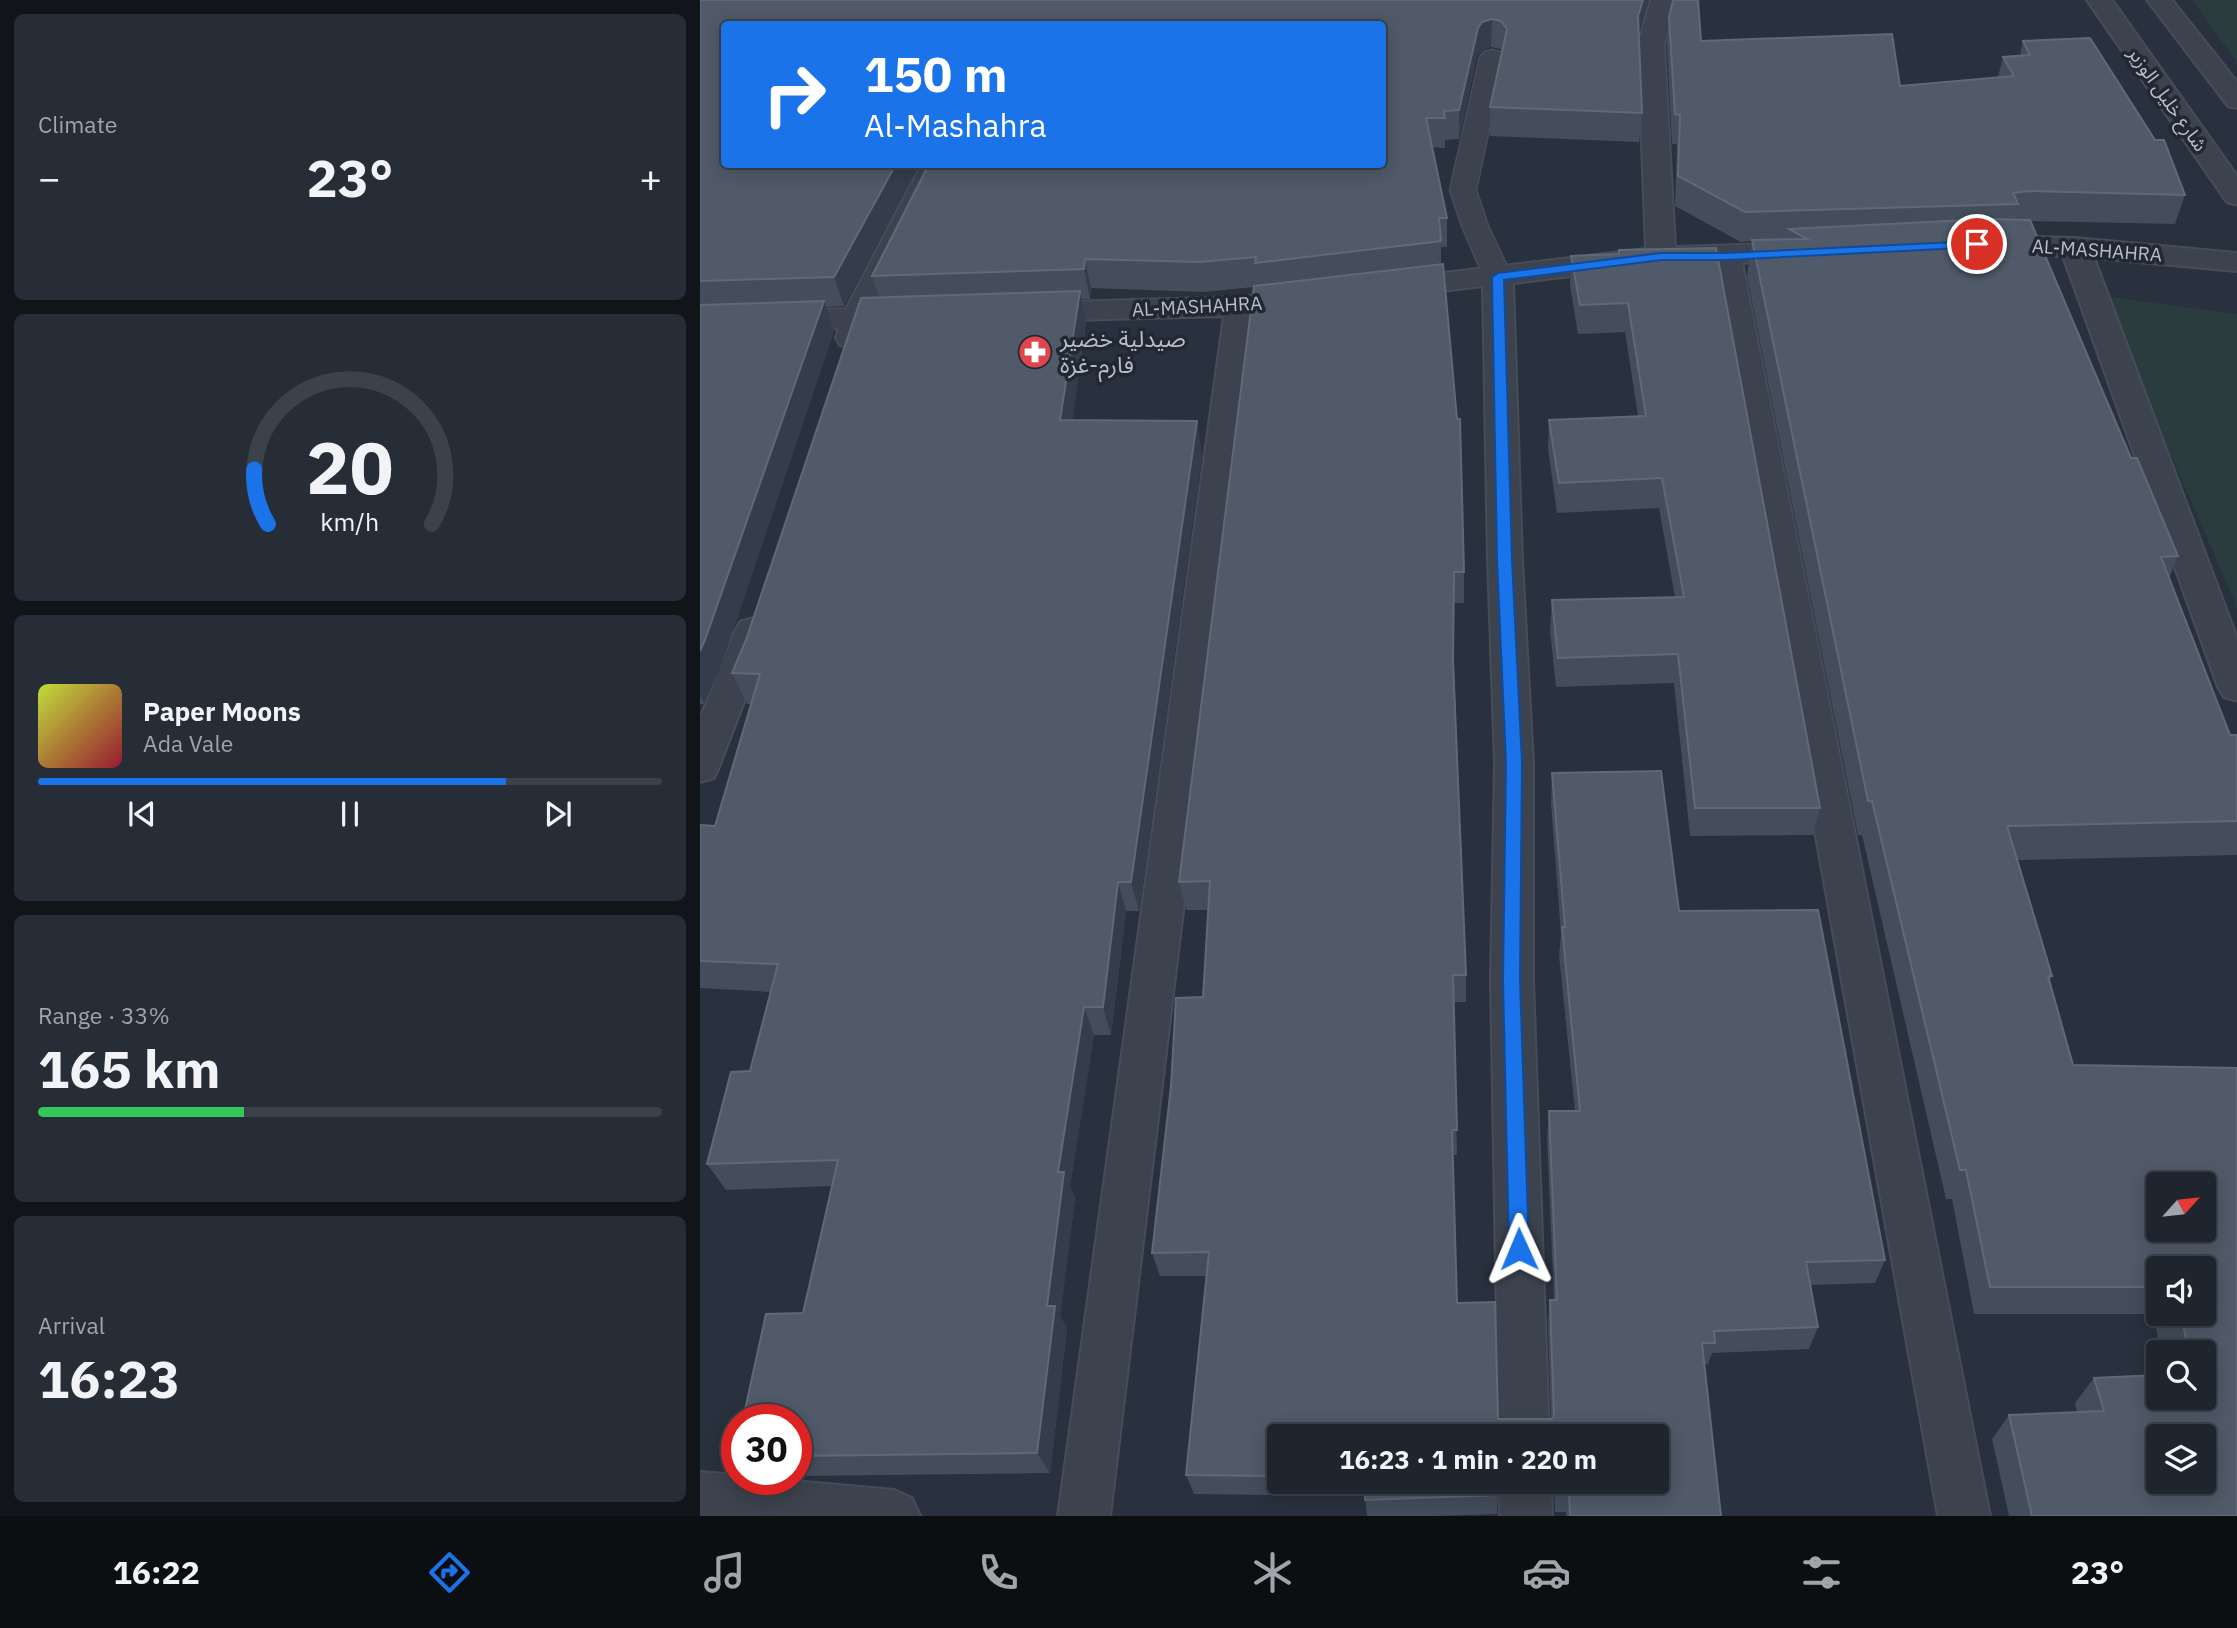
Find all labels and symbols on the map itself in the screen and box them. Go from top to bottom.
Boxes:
street label: شارع خليل الوزير [2121,41,2213,157]
pin [1947,214,2007,274]
street label: AL-MASHAHRA [2031,233,2163,267]
street label: AL-MASHAHRA [1131,291,1263,321]
place label: صيدلية خضير فارم-غزة [1059,323,1186,383]
pharmacy icon: صيدلية خضير فارم-غزة [1016,333,1054,371]
north arrow [2146,1172,2216,1242]
position arrow [1482,1212,1556,1286]
speed limit sign: 30 [721,1404,812,1495]

